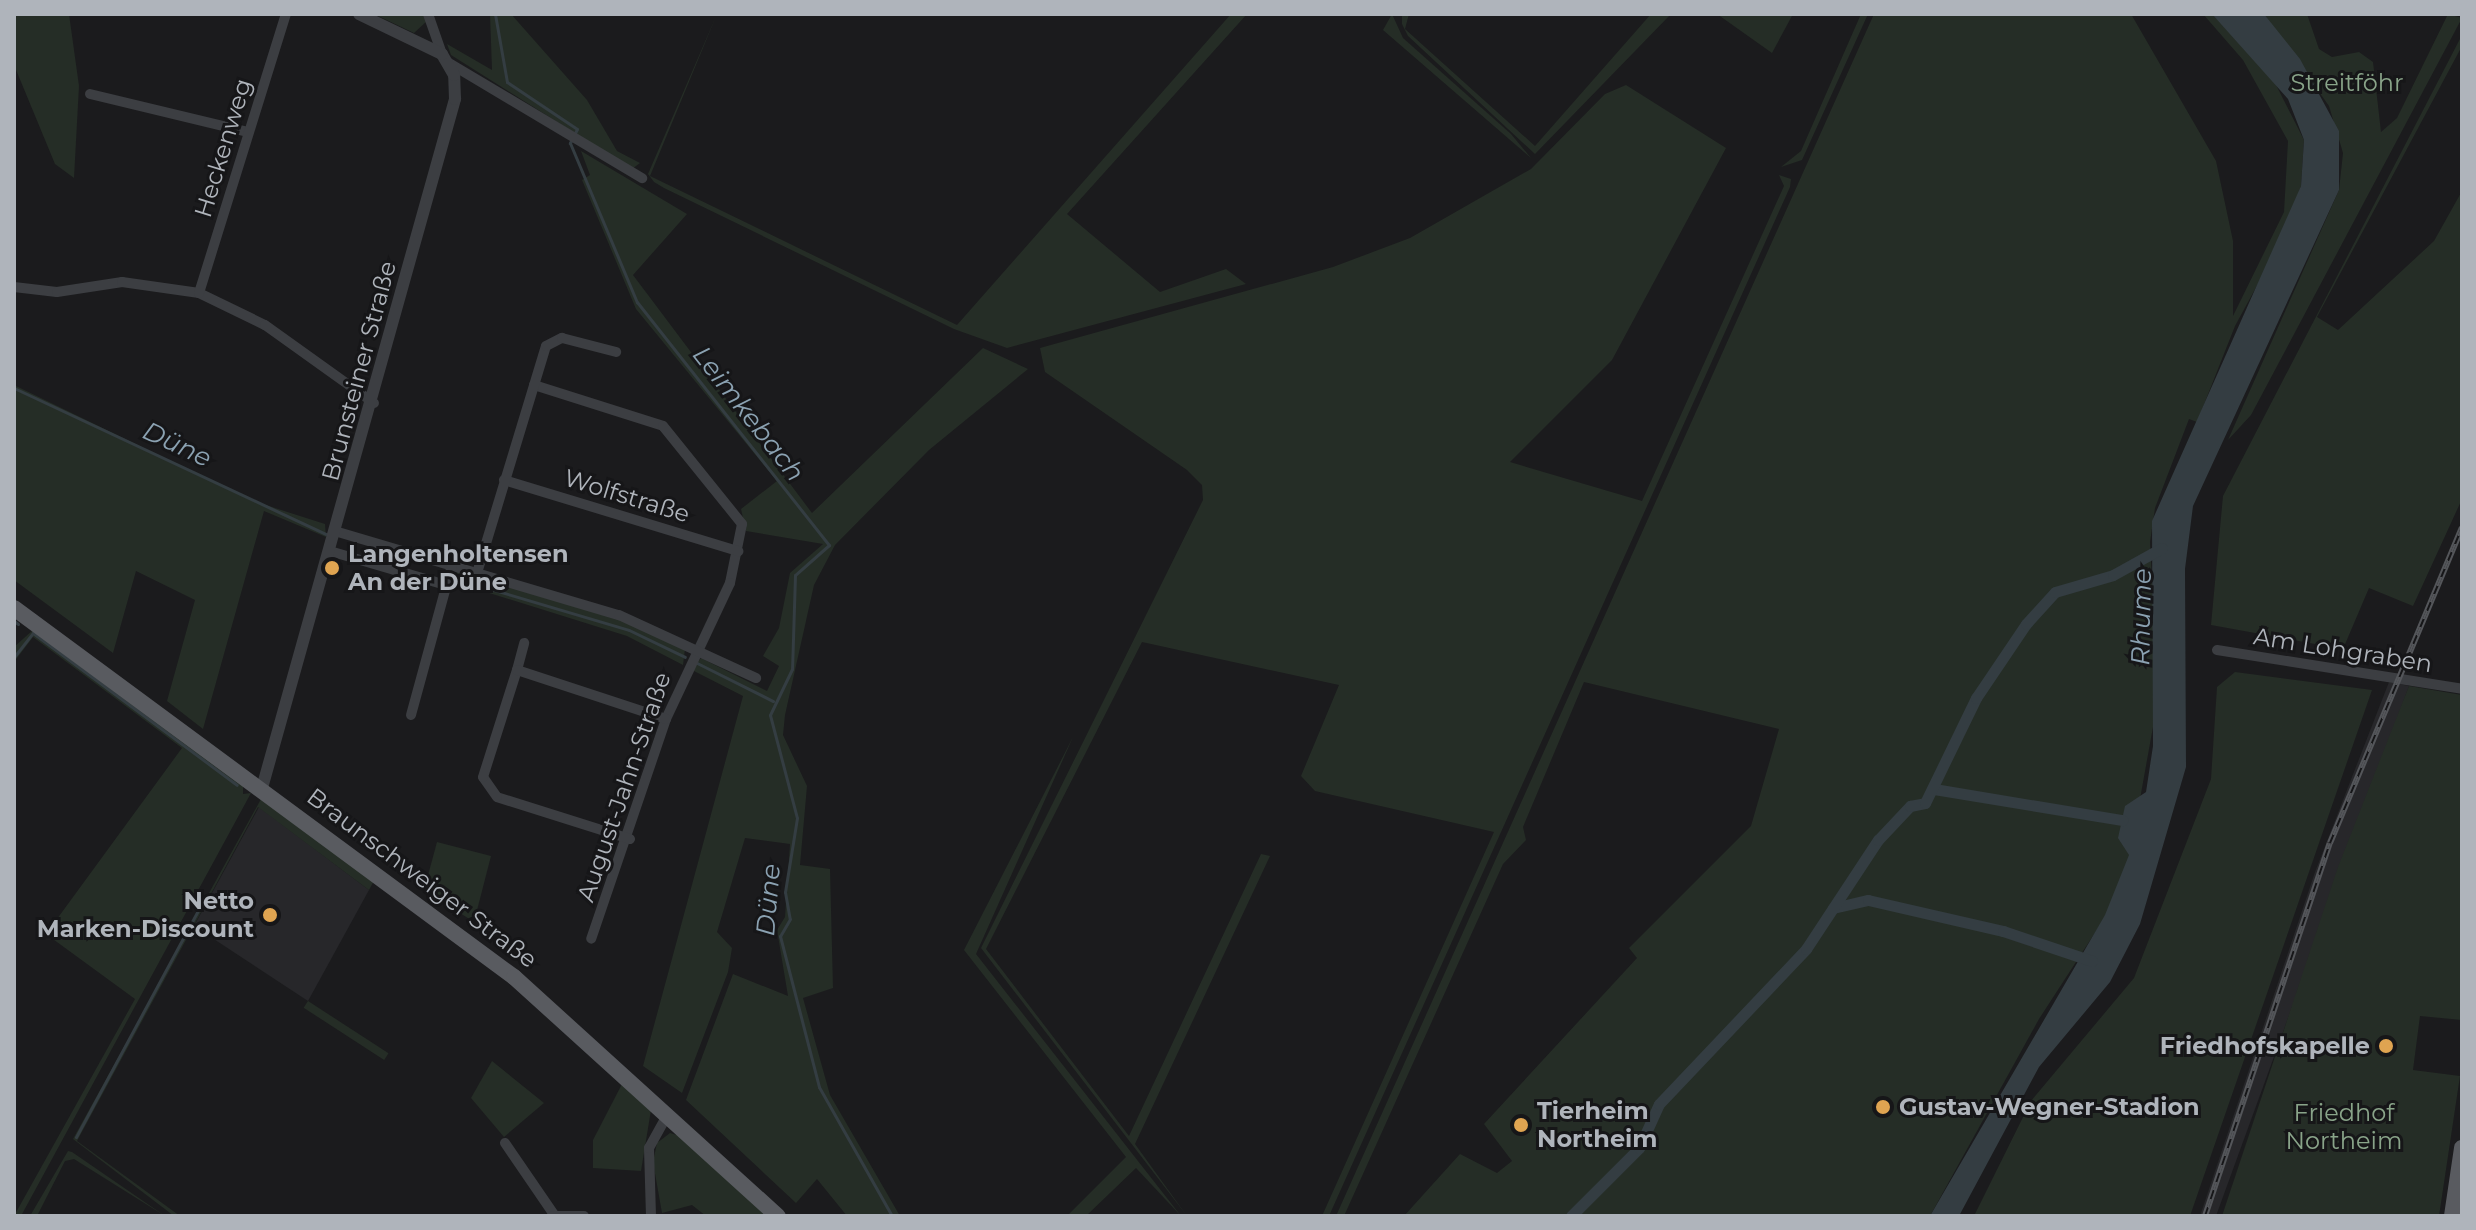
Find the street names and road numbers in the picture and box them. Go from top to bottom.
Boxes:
street label: Heckenweg [188,75,258,221]
street label: Brunsteiner Straße [316,258,402,484]
street label: Wolfstraße [561,463,693,529]
street label: Am Lohgraben [2252,622,2434,678]
street label: August-Jahn-Straße [571,668,677,906]
street label: Braunschweiger Straße [301,782,543,974]

